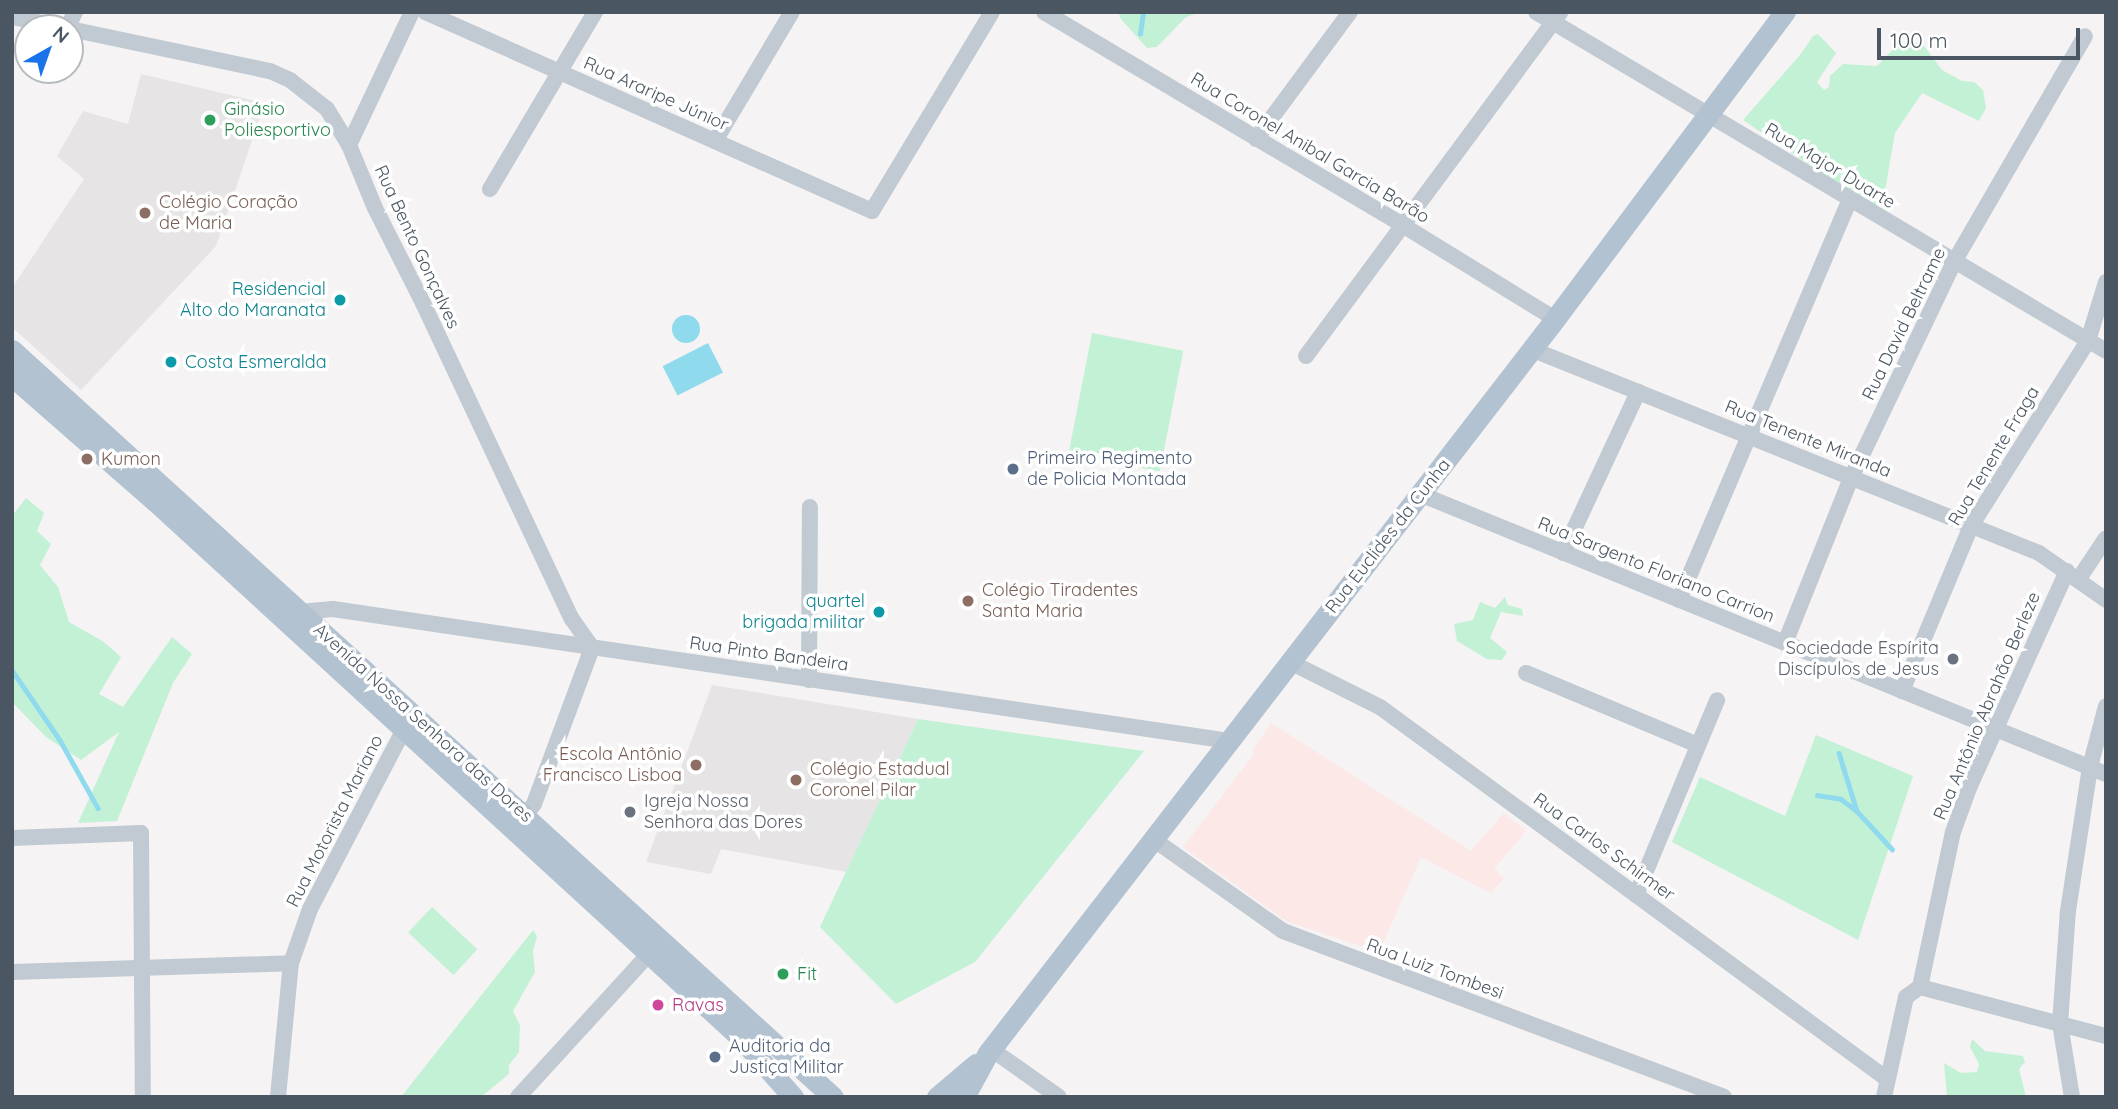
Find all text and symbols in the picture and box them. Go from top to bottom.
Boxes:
north arrow [14,14,84,84]
scale bar [1880,14,2083,58]
text: N [48,21,74,48]
text: 100 m [1890,27,1948,53]
street label: Rua Araripe Júnior [580,52,732,136]
street label: Rua Coronel Anibal Garcia Barão [1187,68,1433,228]
place label: Ginásio Poliesportivo [224,99,331,142]
marker: Ginásio Poliesportivo [202,112,218,128]
street label: Rua Major Duarte [1761,118,1899,214]
street label: Rua Bento Gonçalves [370,162,464,332]
place label: Colégio Coração de Maria [159,192,298,234]
marker: Colégio Coração de Maria [137,205,153,221]
street label: Rua David Beltrame [1858,244,1950,404]
place label: Residencial Alto do Maranata [180,279,326,322]
marker: Residencial Alto do Maranata [332,292,348,308]
place label: Costa Esmeralda [185,351,327,373]
marker: Costa Esmeralda [163,354,179,370]
street label: Rua Tenente Fraga [1944,382,2044,530]
street label: Rua Tenente Miranda [1722,396,1894,482]
place label: Kumon [101,448,161,470]
place label: Primeiro Regimento de Policia Montada [1027,448,1192,490]
marker: Kumon [79,451,95,467]
street label: Rua Euclides da Cunha [1321,454,1455,618]
marker: Primeiro Regimento de Policia Montada [1005,461,1021,477]
street label: Rua Sargento Floriano Carrion [1534,513,1778,627]
place label: Colégio Tiradentes Santa Maria [982,580,1138,622]
street label: Rua Antônio Abrahão Berleze [1929,589,2045,823]
place label: quartel brigada militar [742,591,865,634]
marker: Colégio Tiradentes Santa Maria [960,593,976,609]
marker: quartel brigada militar [871,604,887,620]
street label: Avenida Nossa Senhora das Dores [309,619,537,827]
street label: Rua Pinto Bandeira [688,632,850,676]
place label: Sociedade Espírita Discípulos de Jesus [1778,638,1939,680]
marker: Sociedade Espírita Discípulos de Jesus [1945,651,1961,667]
street label: Rua Motorista Mariano [282,731,388,911]
place label: Escola Antônio Francisco Lisboa [543,744,682,786]
marker: Escola Antônio Francisco Lisboa [688,757,704,773]
place label: Colégio Estadual Coronel Pilar [810,759,950,802]
marker: Colégio Estadual Coronel Pilar [788,772,804,788]
street label: Rua Carlos Schirmer [1529,788,1679,906]
place label: Igreja Nossa Senhora das Dores [644,791,803,834]
marker: Igreja Nossa Senhora das Dores [622,804,638,820]
street label: Rua Luiz Tombesi [1363,934,1507,1004]
place label: Fit [797,963,817,985]
marker: Fit [775,966,791,982]
place label: Ravas [672,994,724,1016]
marker: Ravas [650,997,666,1013]
place label: Auditoria da Justiça Militar [729,1036,844,1078]
marker: Auditoria da Justiça Militar [707,1049,723,1065]

